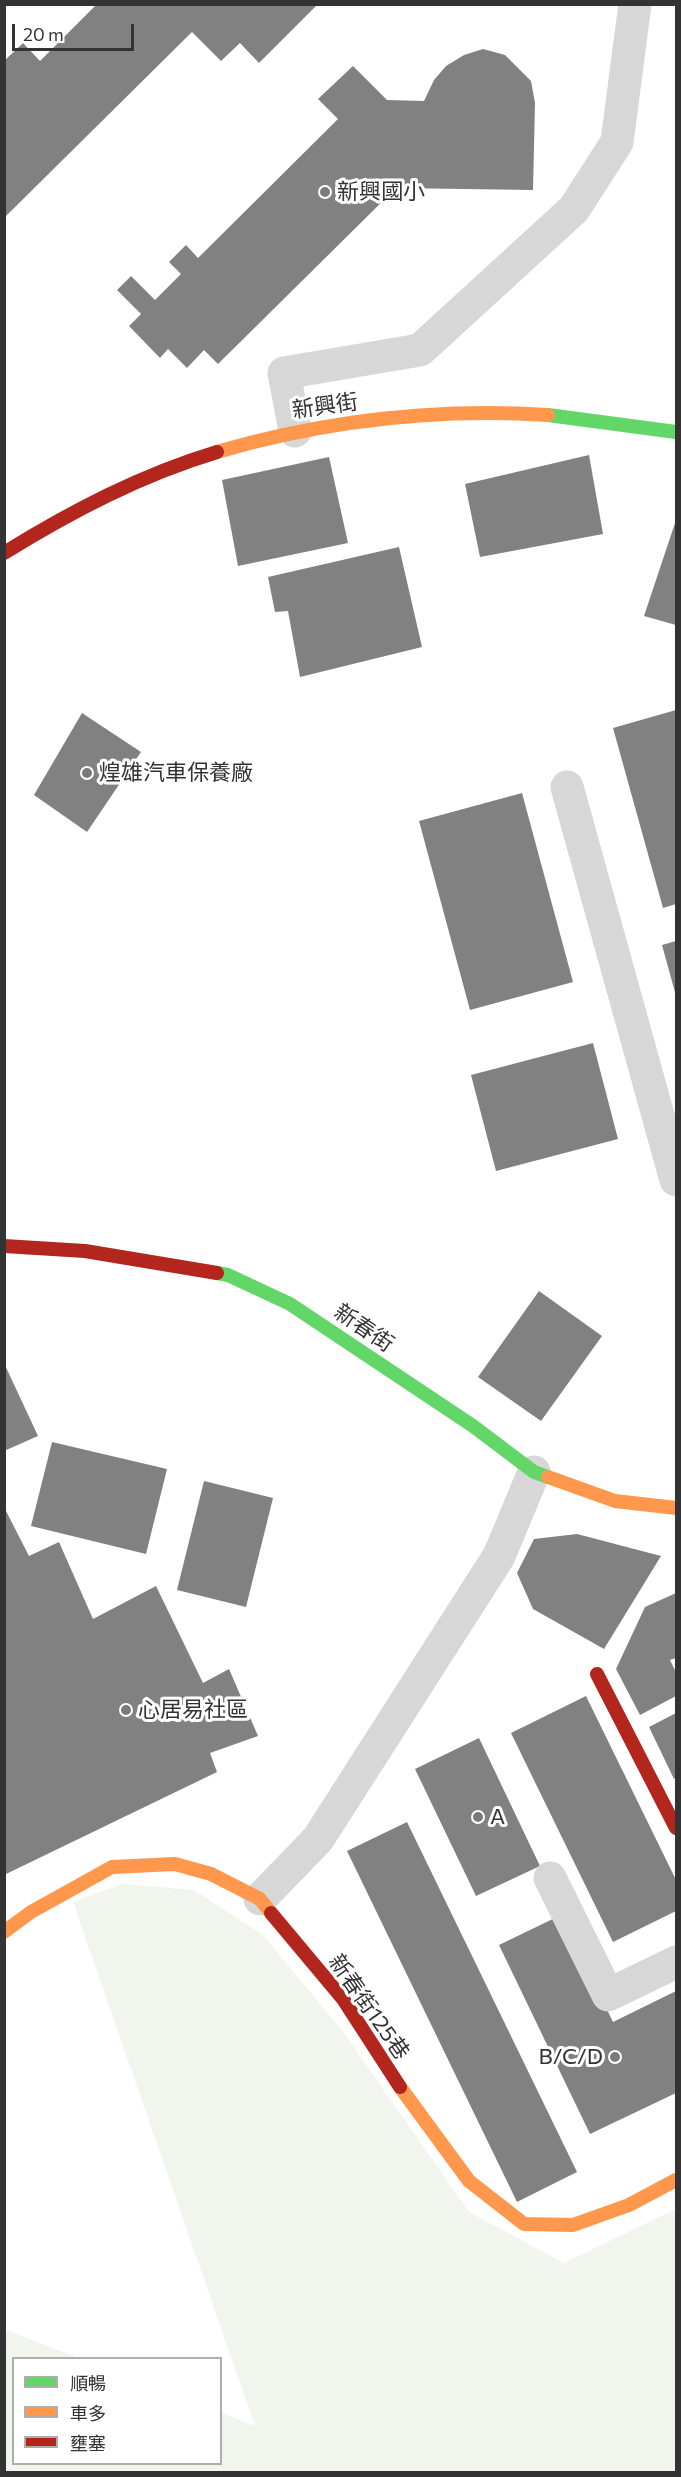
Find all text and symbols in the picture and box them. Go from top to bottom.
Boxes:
scale bar [15,12,136,50]
text: 20 m [23,23,64,45]
place label: 新興國小 [337,179,425,205]
marker: 新興國小 [318,185,332,199]
street label: 新興街 [290,388,360,424]
place label: 煌雄汽車保養廠 [99,760,253,786]
marker: 煌雄汽車保養廠 [80,766,94,780]
street label: 新春街 [329,1299,399,1357]
place label: 心居易社區 [138,1697,248,1723]
marker: 心居易社區 [119,1703,133,1717]
place label: A [490,1804,505,1830]
marker: A [471,1810,485,1824]
street label: 新春街125巷 [323,1949,415,2065]
place label: B/C/D [539,2044,603,2070]
marker: B/C/D [608,2050,622,2064]
legend [12,2357,222,2465]
text: 順暢 [70,2372,106,2394]
text: 車多 [70,2402,106,2424]
text: 壅塞 [70,2432,106,2454]

